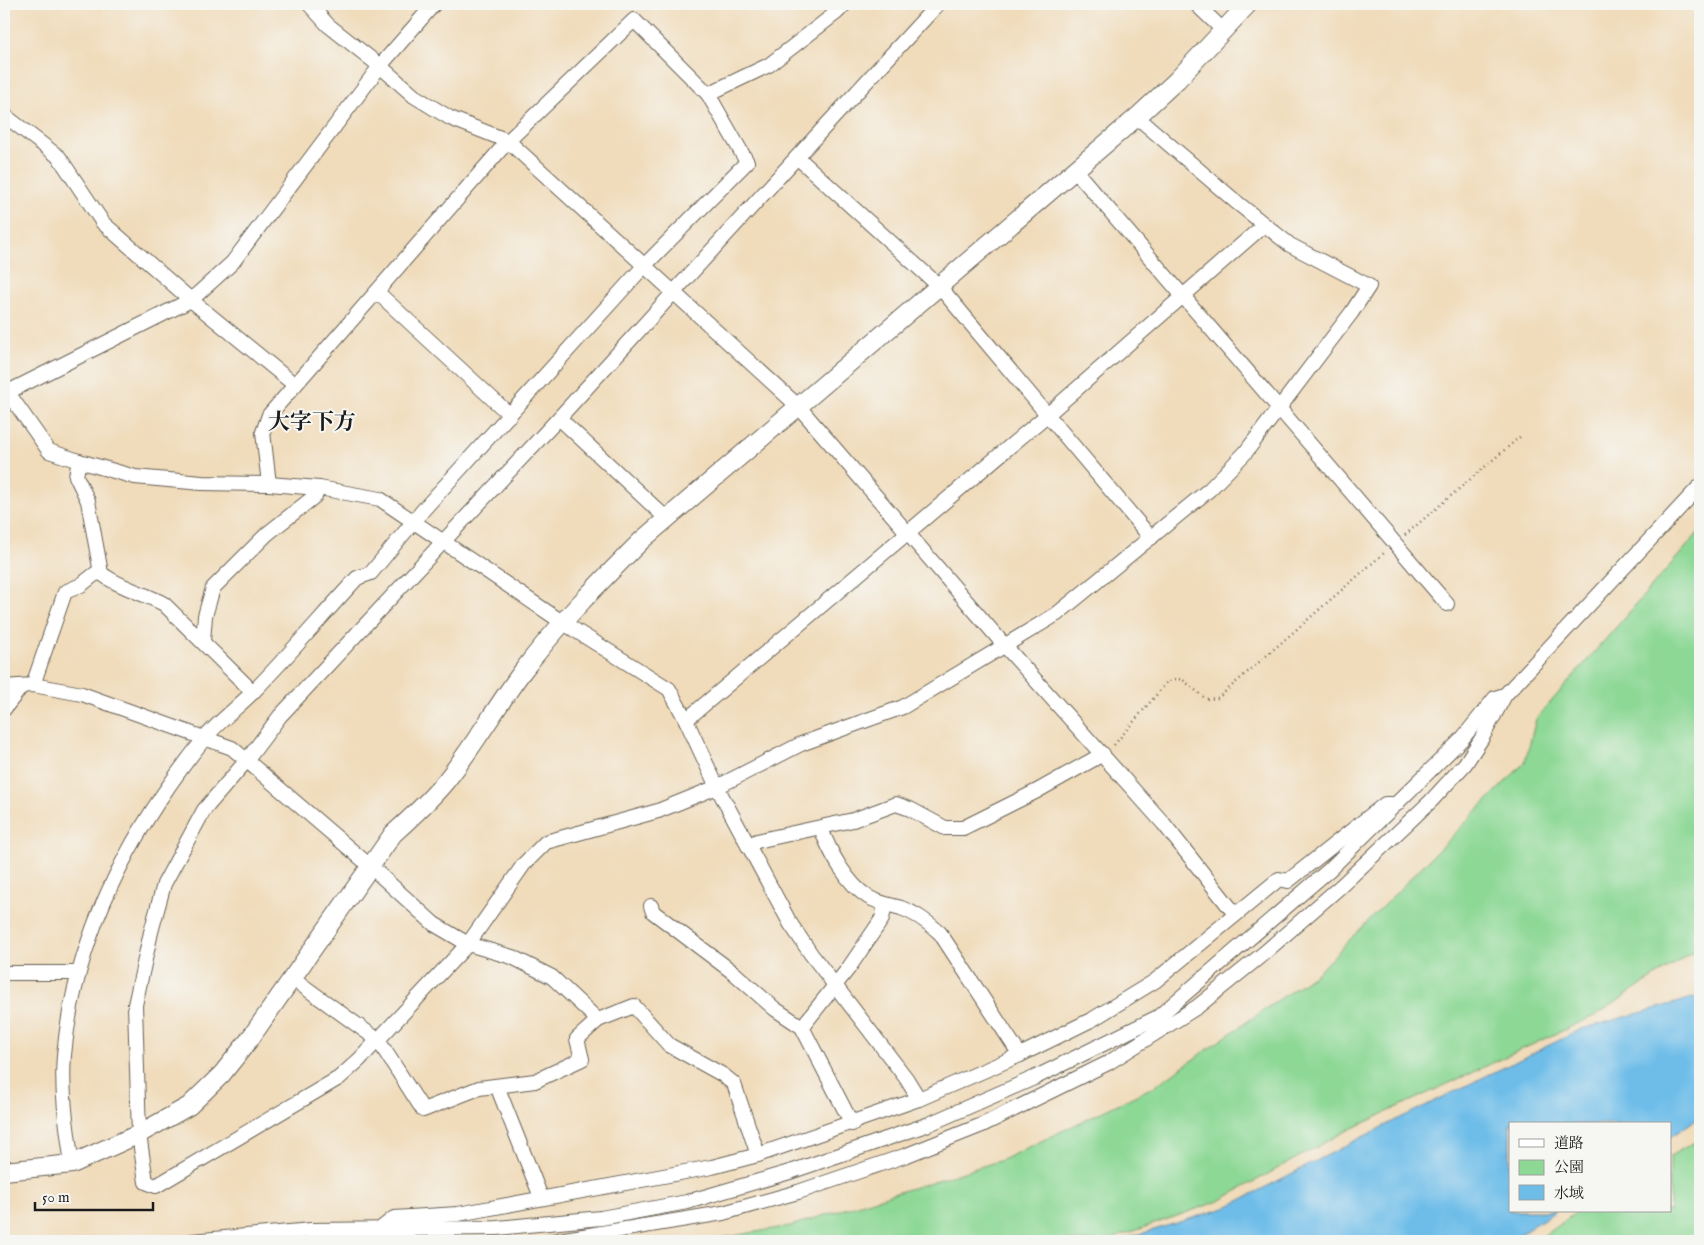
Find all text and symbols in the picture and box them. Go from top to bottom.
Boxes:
district label: 大字下方 [268,409,356,437]
legend [1509,1122,1672,1212]
text: 道路 [1554,1134,1584,1153]
text: 公園 [1554,1158,1584,1177]
scale bar [35,1180,152,1212]
text: 水域 [1554,1184,1584,1203]
text: 50 m [42,1188,70,1207]

